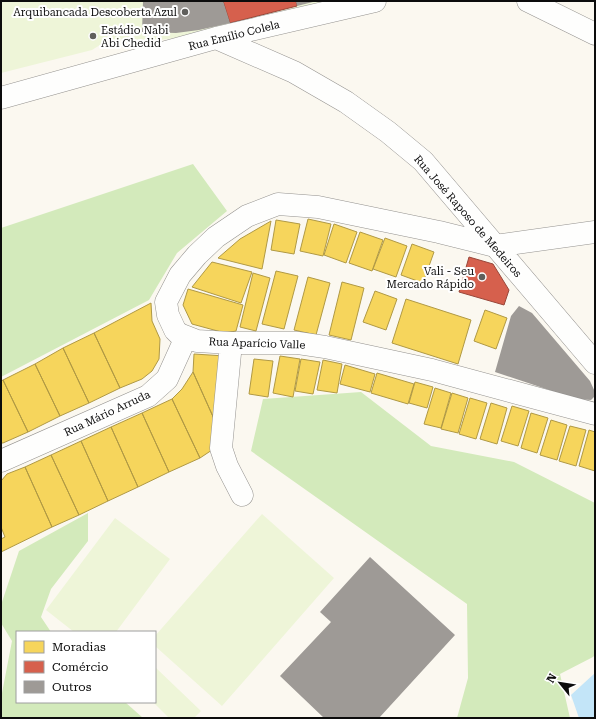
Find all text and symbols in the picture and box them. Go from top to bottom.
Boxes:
place label: Arquibancada Descoberta Azul [13,6,178,19]
marker: Arquibancada Descoberta Azul [180,7,190,17]
street label: Rua Emílio Colela [187,18,281,53]
place label: Estádio Nabi Abi Chedid [101,24,169,50]
marker: Estádio Nabi Abi Chedid [88,31,98,41]
street label: Rua José Raposo de Medeiros [411,153,524,280]
place label: Vali - Seu Mercado Rápido [387,265,474,291]
marker: Vali - Seu Mercado Rápido [477,272,487,282]
street label: Rua Aparício Valle [208,335,306,352]
street label: Rua Mário Arruda [62,388,152,439]
legend [16,631,156,703]
text: Moradias [52,640,106,654]
text: Comércio [52,660,108,674]
north arrow [540,663,580,703]
text: N [544,671,560,685]
text: Outros [52,680,92,694]

